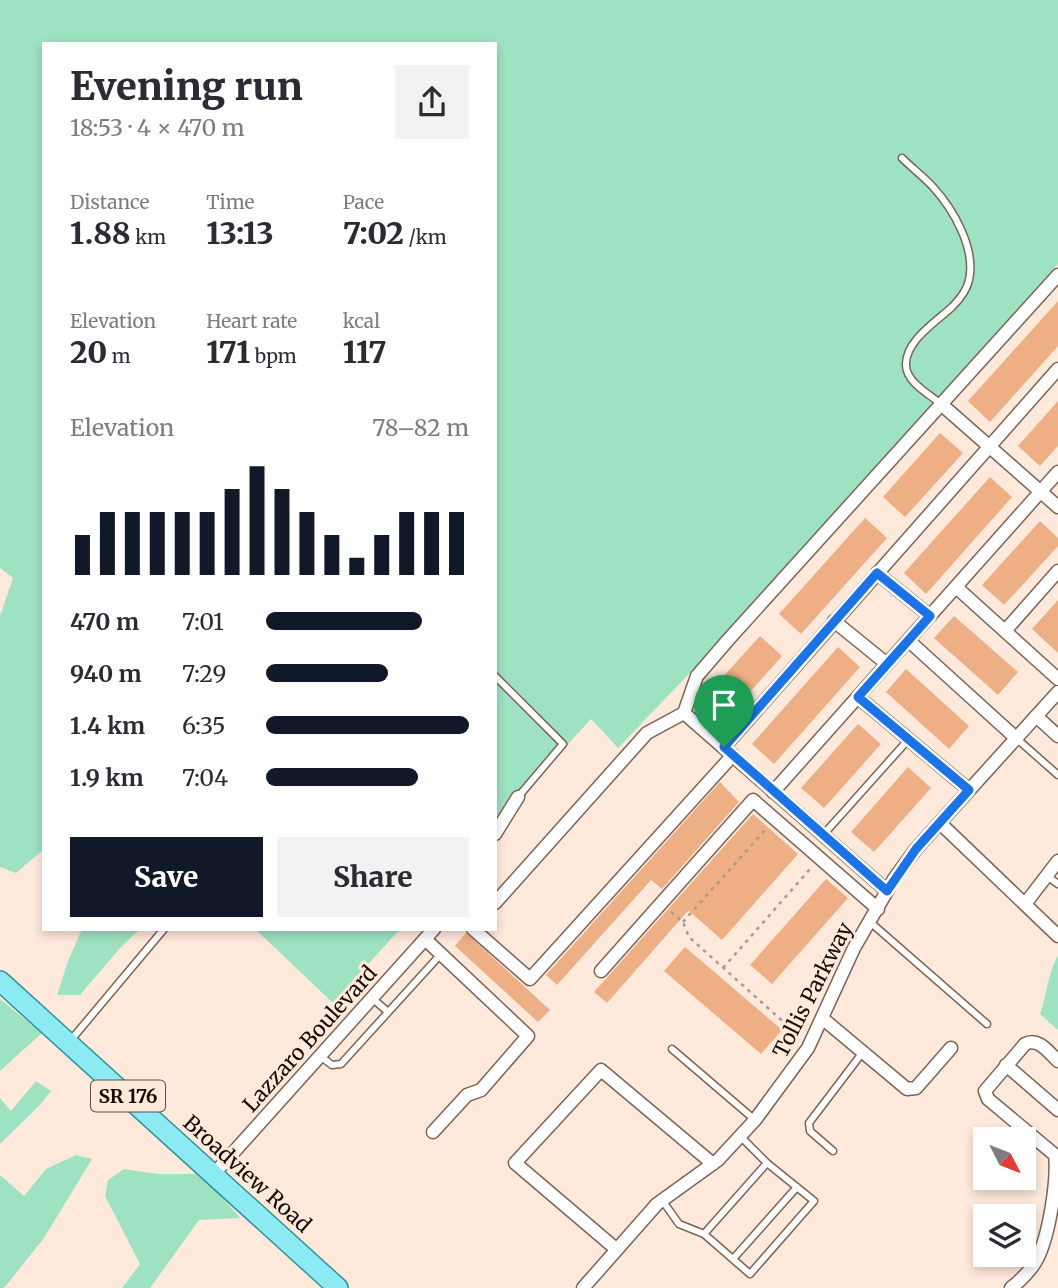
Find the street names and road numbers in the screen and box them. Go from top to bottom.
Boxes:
street label: Tollis Parkway [767,917,859,1062]
street label: Lazzaro Boulevard [237,960,383,1117]
road number: SR 176 [91,1080,165,1112]
street label: Broadview Road [178,1109,317,1238]

